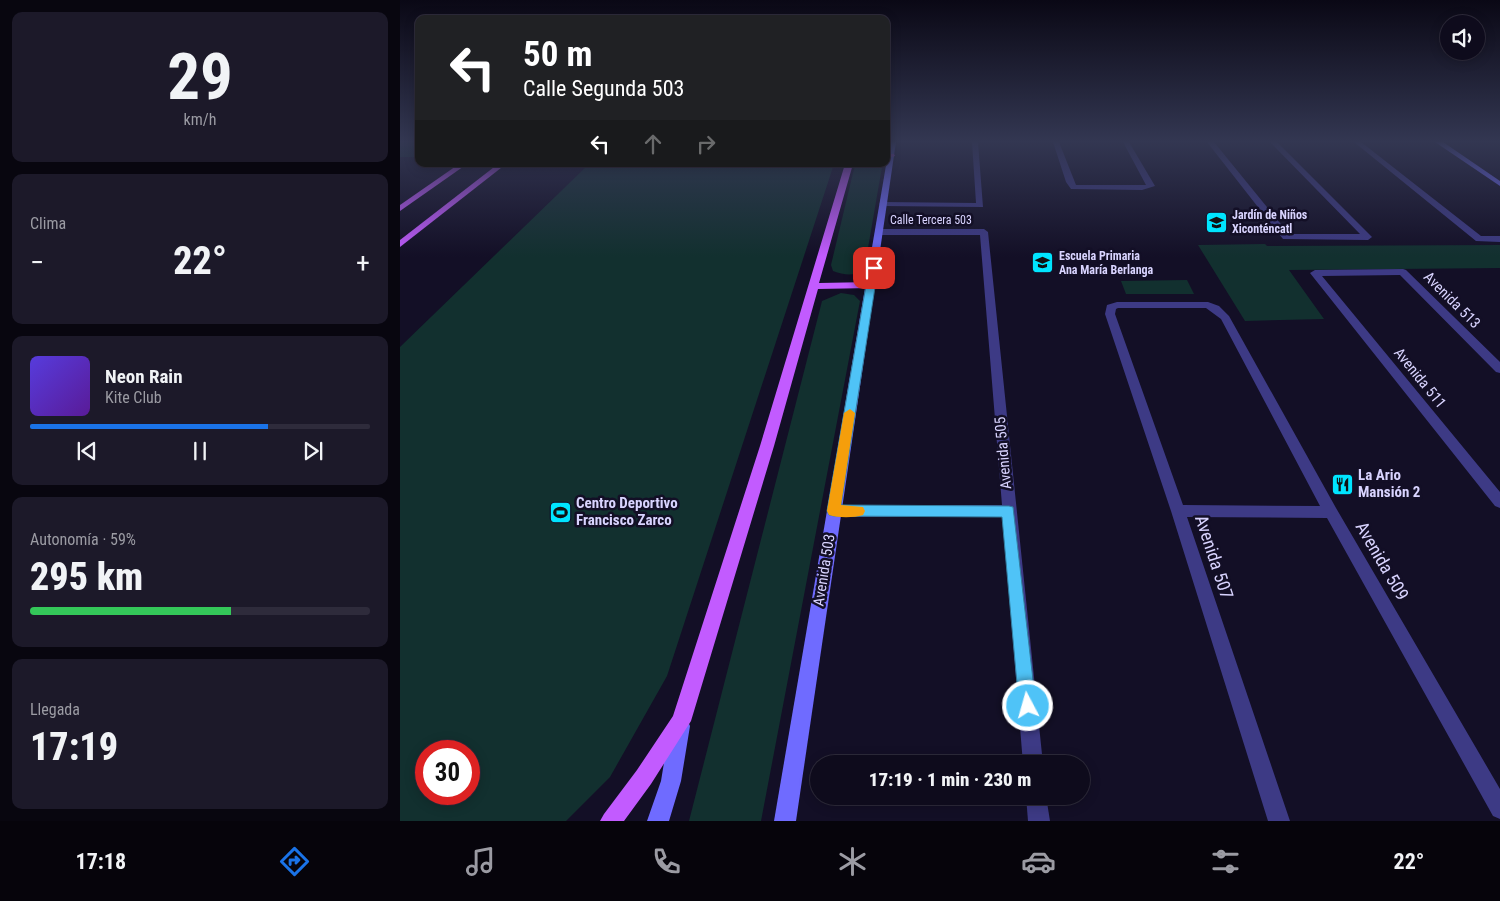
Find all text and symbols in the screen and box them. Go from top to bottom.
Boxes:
map controls [1440,15,1485,60]
button: sound [1440,15,1485,60]
text: 50 m [523,34,592,75]
icon: left [440,35,505,100]
text: 29 [167,39,233,115]
text: Calle Segunda 503 [523,76,684,101]
text: km/h [184,110,216,129]
icon: left [586,130,614,158]
icon: ahead [639,130,667,158]
icon: right [692,130,720,158]
place label: Jardín de Niños Xiconténcatl [1232,208,1308,236]
school or university icon: Jardín de Niños Xiconténcatl [1204,210,1228,234]
street label: Calle Tercera 503 [890,213,972,227]
text: Clima [30,214,66,233]
text: 22° [173,239,227,283]
text: − [30,246,44,279]
text: + [356,246,370,279]
pin [853,247,895,289]
place label: Escuela Primaria Ana María Berlanga [1059,249,1154,277]
school or university icon: Escuela Primaria Ana María Berlanga [1031,251,1055,275]
icon: arrive [860,254,888,282]
street label: Avenida 513 [1420,268,1484,332]
street label: Avenida 511 [1390,344,1450,412]
text: Neon Rain [105,365,183,388]
text: Kite Club [105,388,162,407]
street label: Avenida 505 [991,416,1015,490]
icon: previous [73,437,101,465]
icon: pause [186,437,214,465]
icon: next [299,437,327,465]
place label: La Ario Mansión 2 [1358,466,1420,501]
restaurant icon: La Ario Mansión 2 [1330,472,1354,496]
place label: Centro Deportivo Francisco Zarco [576,494,678,529]
sports icon: Centro Deportivo Francisco Zarco [548,500,572,524]
street label: Avenida 507 [1191,512,1238,602]
street label: Avenida 509 [1352,518,1413,604]
text: Autonomía · 59% [30,530,136,549]
street label: Avenida 503 [809,533,839,607]
text: 295 km [30,555,143,599]
position arrow [1001,679,1053,731]
text: Llegada [30,700,80,719]
text: 17:19 [30,725,118,769]
speed limit sign: 30 [415,740,480,805]
text: 17:19 · 1 min · 230 m [869,768,1031,791]
icon: directions [277,844,312,879]
icon: music [463,844,498,879]
icon: phone [649,844,684,879]
icon: climate [835,844,870,879]
icon: car [1021,844,1056,879]
icon: filters [1208,844,1243,879]
text: 17:18 [76,849,126,874]
text: 22° [1394,849,1424,874]

